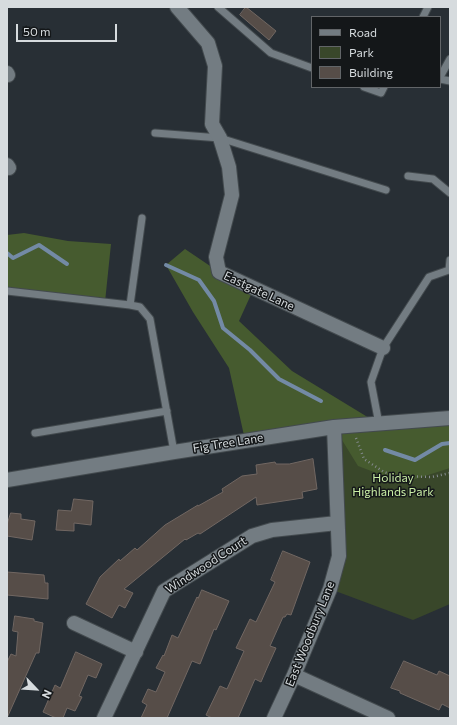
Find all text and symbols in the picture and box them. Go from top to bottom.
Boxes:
scale bar [18,16,119,42]
legend [311,16,441,88]
text: 50 m [23,24,51,38]
text: Road [349,25,377,39]
text: Park [349,45,374,59]
text: Building [349,65,393,79]
street label: Eastgate Lane [221,268,297,314]
street label: Fig Tree Lane [192,430,264,456]
park label: Holiday Highlands Park [352,471,434,499]
street label: Windwood Court [163,533,249,597]
street label: East Woodbury Lane [282,579,338,689]
north arrow [16,669,56,709]
text: N [40,688,55,701]

